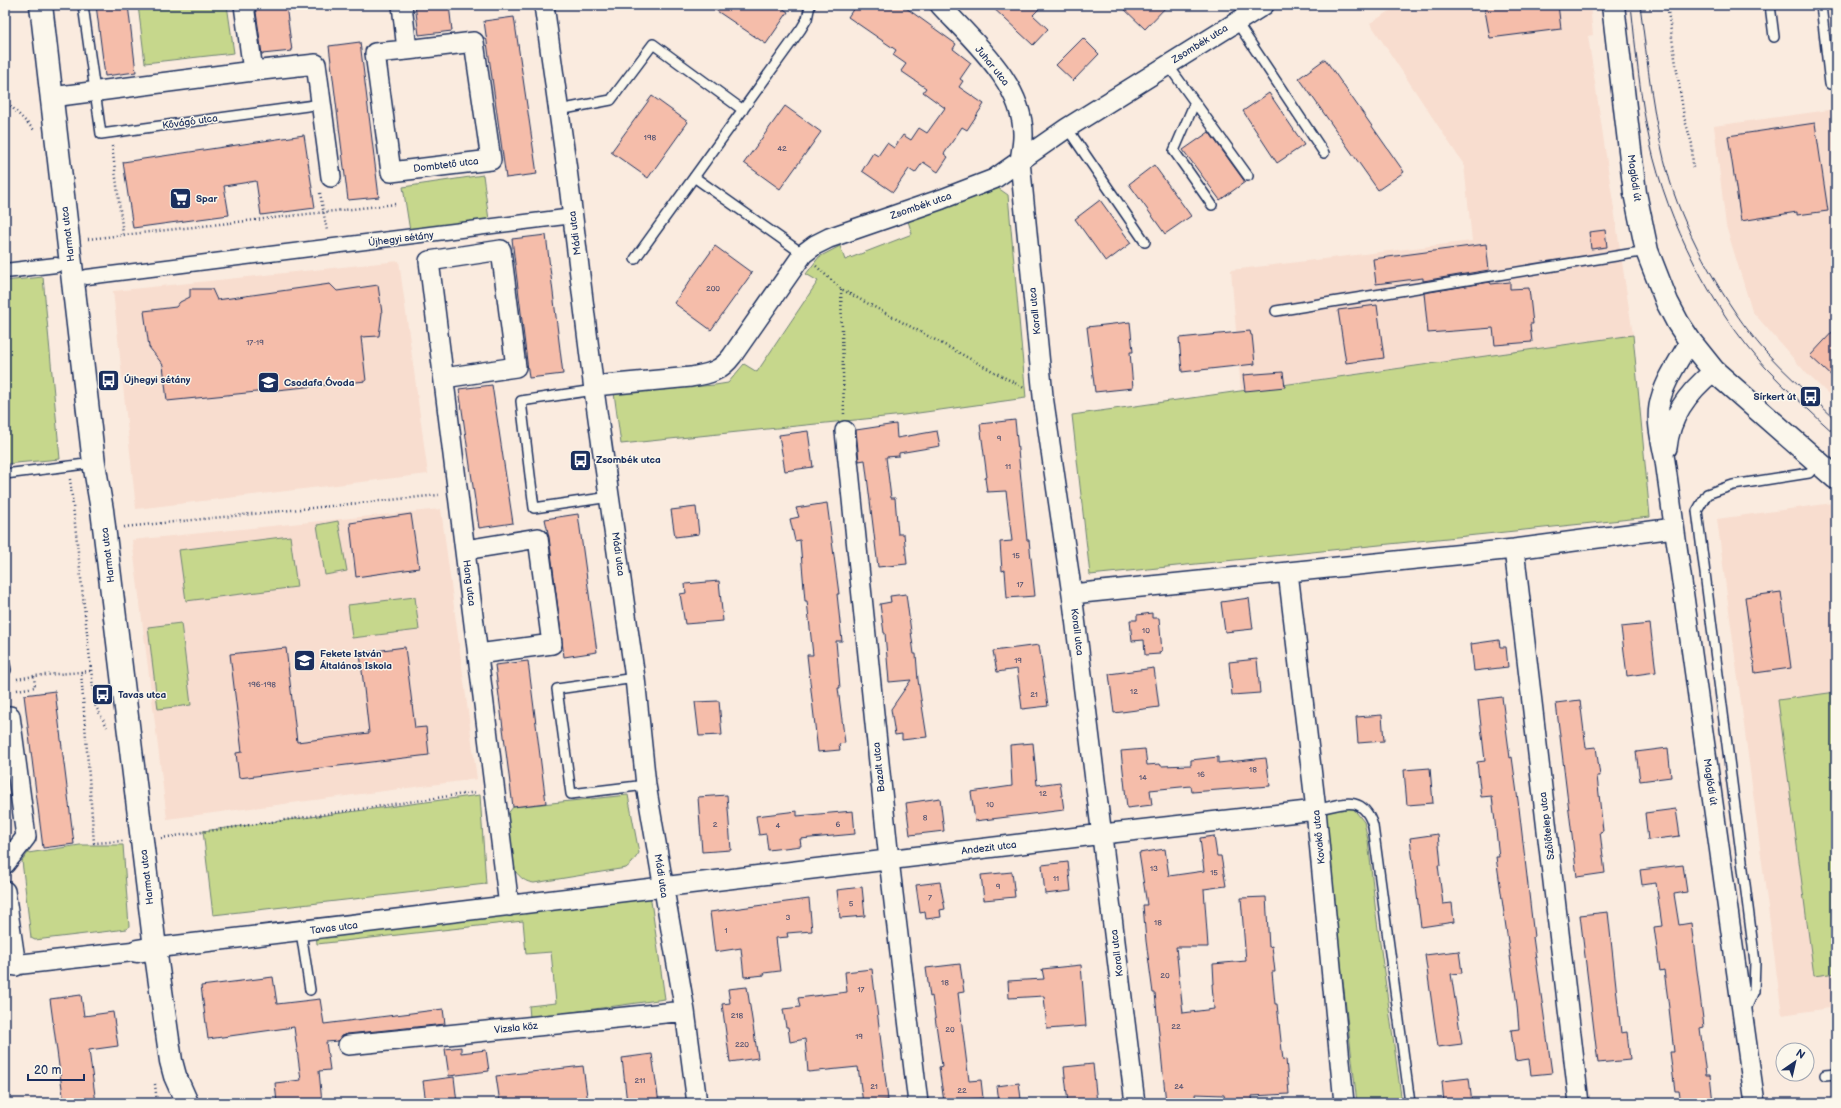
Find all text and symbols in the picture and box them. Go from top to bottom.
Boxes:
street label: Zsombék utca [1169,22,1230,66]
street label: Juhar utca [972,44,1012,89]
street label: Kővágó utca [162,112,219,132]
house number: 198 [644,133,657,142]
house number: 42 [777,144,787,153]
street label: Maglódi út [1625,154,1643,202]
street label: Dombtető utca [413,155,480,175]
supermarket icon: Spar [168,186,194,212]
street label: Zsombék utca [888,190,953,222]
place label: Spar [196,193,219,205]
street label: Harmat utca [59,205,77,262]
street label: Mádi utca [566,210,584,256]
street label: Újhegyi sétány [368,229,435,249]
house number: 200 [706,284,720,293]
street label: Korall utca [1027,286,1043,335]
house number: 17-19 [246,338,264,347]
bus stop icon: Újhegyi sétány [96,367,122,393]
school or university icon: Csodafa Óvoda [256,370,282,396]
place label: Újhegyi sétány [124,373,191,386]
place label: Csodafa Óvoda [284,376,355,389]
bus stop icon: Sírkert út [1798,384,1824,410]
place label: Sírkert út [1754,391,1797,403]
house number: 9 [997,434,1002,443]
bus stop icon: Zsombék utca [568,447,594,473]
place label: Zsombék utca [596,454,661,466]
house number: 11 [1005,462,1011,471]
street label: Harmat utca [99,526,117,583]
street label: Mádi utca [609,531,627,577]
house number: 15 [1012,551,1020,560]
street label: Hang utca [460,559,478,607]
house number: 17 [1016,580,1024,589]
street label: Korall utca [1068,608,1086,657]
house number: 10 [1142,626,1150,635]
school or university icon: Fekete István Általános Iskola [291,647,317,673]
place label: Fekete István Általános Iskola [319,648,392,672]
house number: 19 [1014,656,1022,665]
house number: 196-198 [248,680,276,689]
bus stop icon: Tavas utca [89,682,115,708]
house number: 12 [1130,687,1138,696]
place label: Tavas utca [118,689,167,701]
house number: 21 [1030,690,1038,699]
street label: Bazalt utca [870,741,888,793]
street label: Maglódi út [1701,758,1719,806]
house number: 18 [1249,765,1257,774]
house number: 16 [1197,770,1205,779]
house number: 14 [1139,773,1147,782]
house number: 12 [1039,789,1047,798]
street label: Szőlőtelep utca [1537,791,1557,861]
house number: 10 [986,800,994,809]
street label: Kovakő utca [1310,809,1328,865]
house number: 8 [923,813,928,822]
house number: 2 [713,820,718,829]
house number: 6 [836,820,841,829]
house number: 4 [776,821,781,830]
street label: Andezit utca [961,839,1018,857]
street label: Harmat utca [138,848,156,905]
street label: Mádi utca [652,853,670,899]
house number: 13 [1150,864,1158,873]
house number: 15 [1210,868,1218,877]
house number: 11 [1053,874,1059,883]
house number: 9 [996,882,1001,891]
house number: 7 [928,893,932,902]
house number: 5 [849,899,854,908]
house number: 3 [786,913,791,922]
house number: 18 [1154,918,1162,927]
street label: Tavas utca [309,919,359,937]
house number: 1 [724,926,728,935]
street label: Korall utca [1108,928,1126,977]
house number: 20 [1160,971,1170,980]
house number: 18 [941,978,949,987]
house number: 17 [857,985,865,994]
house number: 218 [731,1011,744,1020]
street label: Vizsla köz [494,1020,539,1036]
house number: 22 [1171,1022,1181,1031]
house number: 20 [945,1025,955,1034]
house number: 19 [855,1032,863,1041]
house number: 220 [735,1040,749,1049]
north arrow [1775,1042,1815,1082]
text: N [1793,1046,1807,1062]
scale bar [28,1056,84,1082]
text: 20 m [34,1063,61,1078]
house number: 211 [635,1076,645,1085]
house number: 21 [870,1082,878,1091]
house number: 24 [1174,1082,1184,1091]
house number: 22 [957,1086,967,1095]

